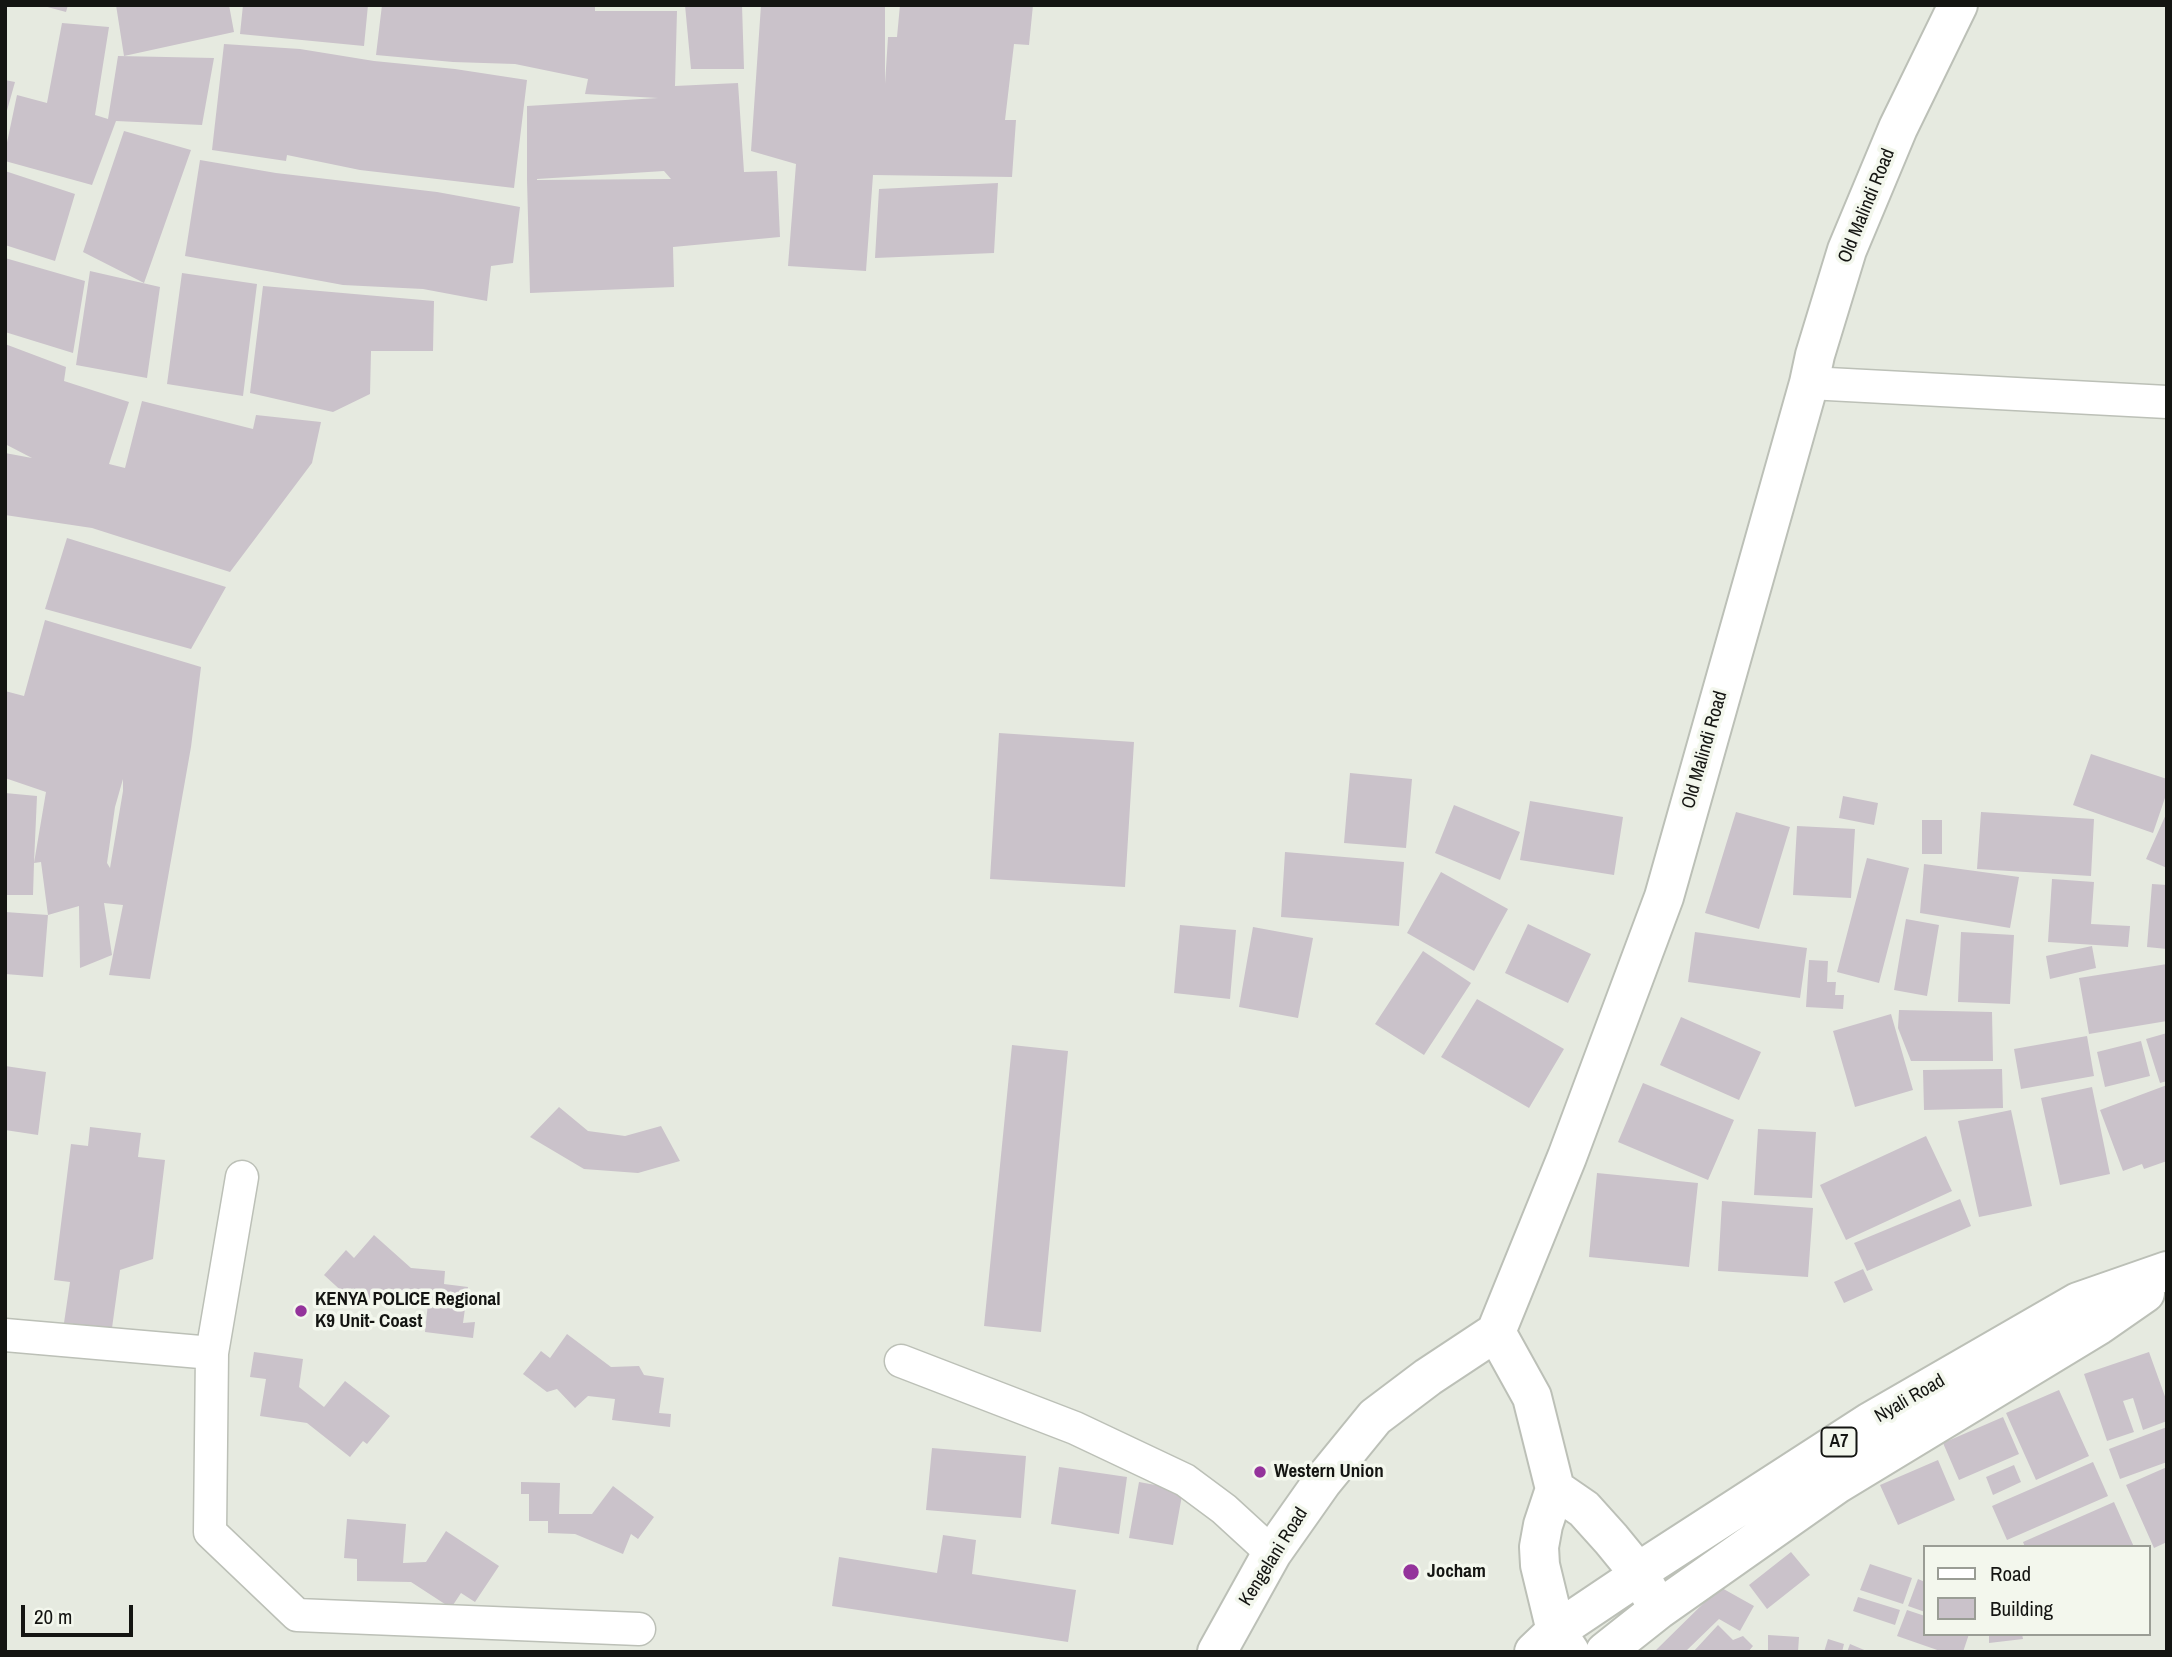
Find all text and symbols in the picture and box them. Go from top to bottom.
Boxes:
street label: Old Malindi Road [1834,146,1900,266]
street label: Old Malindi Road [1677,689,1733,811]
place label: KENYA POLICE Regional K9 Unit- Coast [315,1289,501,1333]
marker: KENYA POLICE Regional K9 Unit- Coast [293,1303,309,1319]
street label: Nyali Road [1871,1370,1949,1428]
road number: A7 [1822,1428,1856,1456]
place label: Western Union [1274,1461,1384,1483]
marker: Western Union [1252,1464,1268,1480]
street label: Kengelani Road [1235,1504,1313,1610]
legend [1924,1545,2151,1636]
text: Road [1990,1559,2031,1588]
place label: Jocham [1427,1561,1486,1583]
marker: Jocham [1401,1562,1421,1582]
scale bar [24,1590,136,1634]
text: Building [1990,1594,2053,1623]
text: 20 m [34,1602,72,1631]

